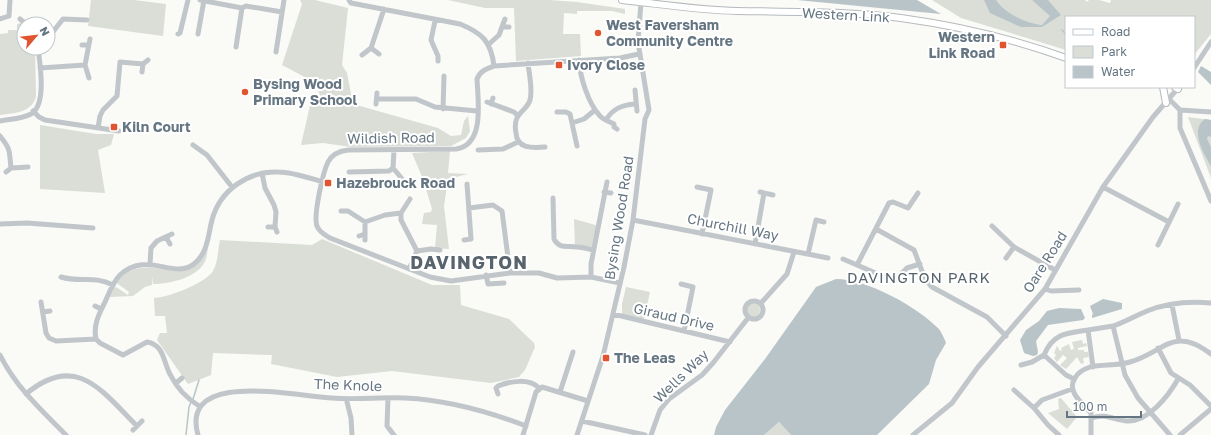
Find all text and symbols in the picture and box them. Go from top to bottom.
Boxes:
street label: Western Link [802,4,890,25]
north arrow [16,16,56,56]
place label: West Faversham Community Centre [606,16,733,49]
legend [1065,16,1195,88]
text: N [38,24,53,38]
text: Road [1101,24,1130,39]
marker: West Faversham Community Centre [593,28,603,38]
place label: Western Link Road [928,28,995,61]
marker: Western Link Road [998,40,1008,50]
text: Park [1101,44,1127,59]
place label: Ivory Close [567,56,645,73]
marker: Ivory Close [554,60,564,70]
text: Water [1101,64,1135,79]
place label: Bysing Wood Primary School [253,75,357,108]
marker: Bysing Wood Primary School [240,87,250,97]
place label: Kiln Court [122,118,191,135]
marker: Kiln Court [109,122,119,132]
street label: Wildish Road [347,128,435,147]
street label: Bysing Wood Road [600,155,637,281]
place label: Hazebrouck Road [336,174,455,191]
marker: Hazebrouck Road [323,178,333,188]
street label: Churchill Way [686,209,780,244]
street label: Oare Road [1019,228,1070,296]
district label: DAVINGTON [410,251,528,273]
district label: DAVINGTON PARK [847,268,991,286]
street label: Giraud Drive [632,299,716,334]
street label: Wells Way [650,345,712,406]
place label: The Leas [614,349,676,366]
marker: The Leas [601,353,611,363]
street label: The Knole [314,375,382,394]
scale bar [1067,393,1141,419]
text: 100 m [1073,399,1107,414]

